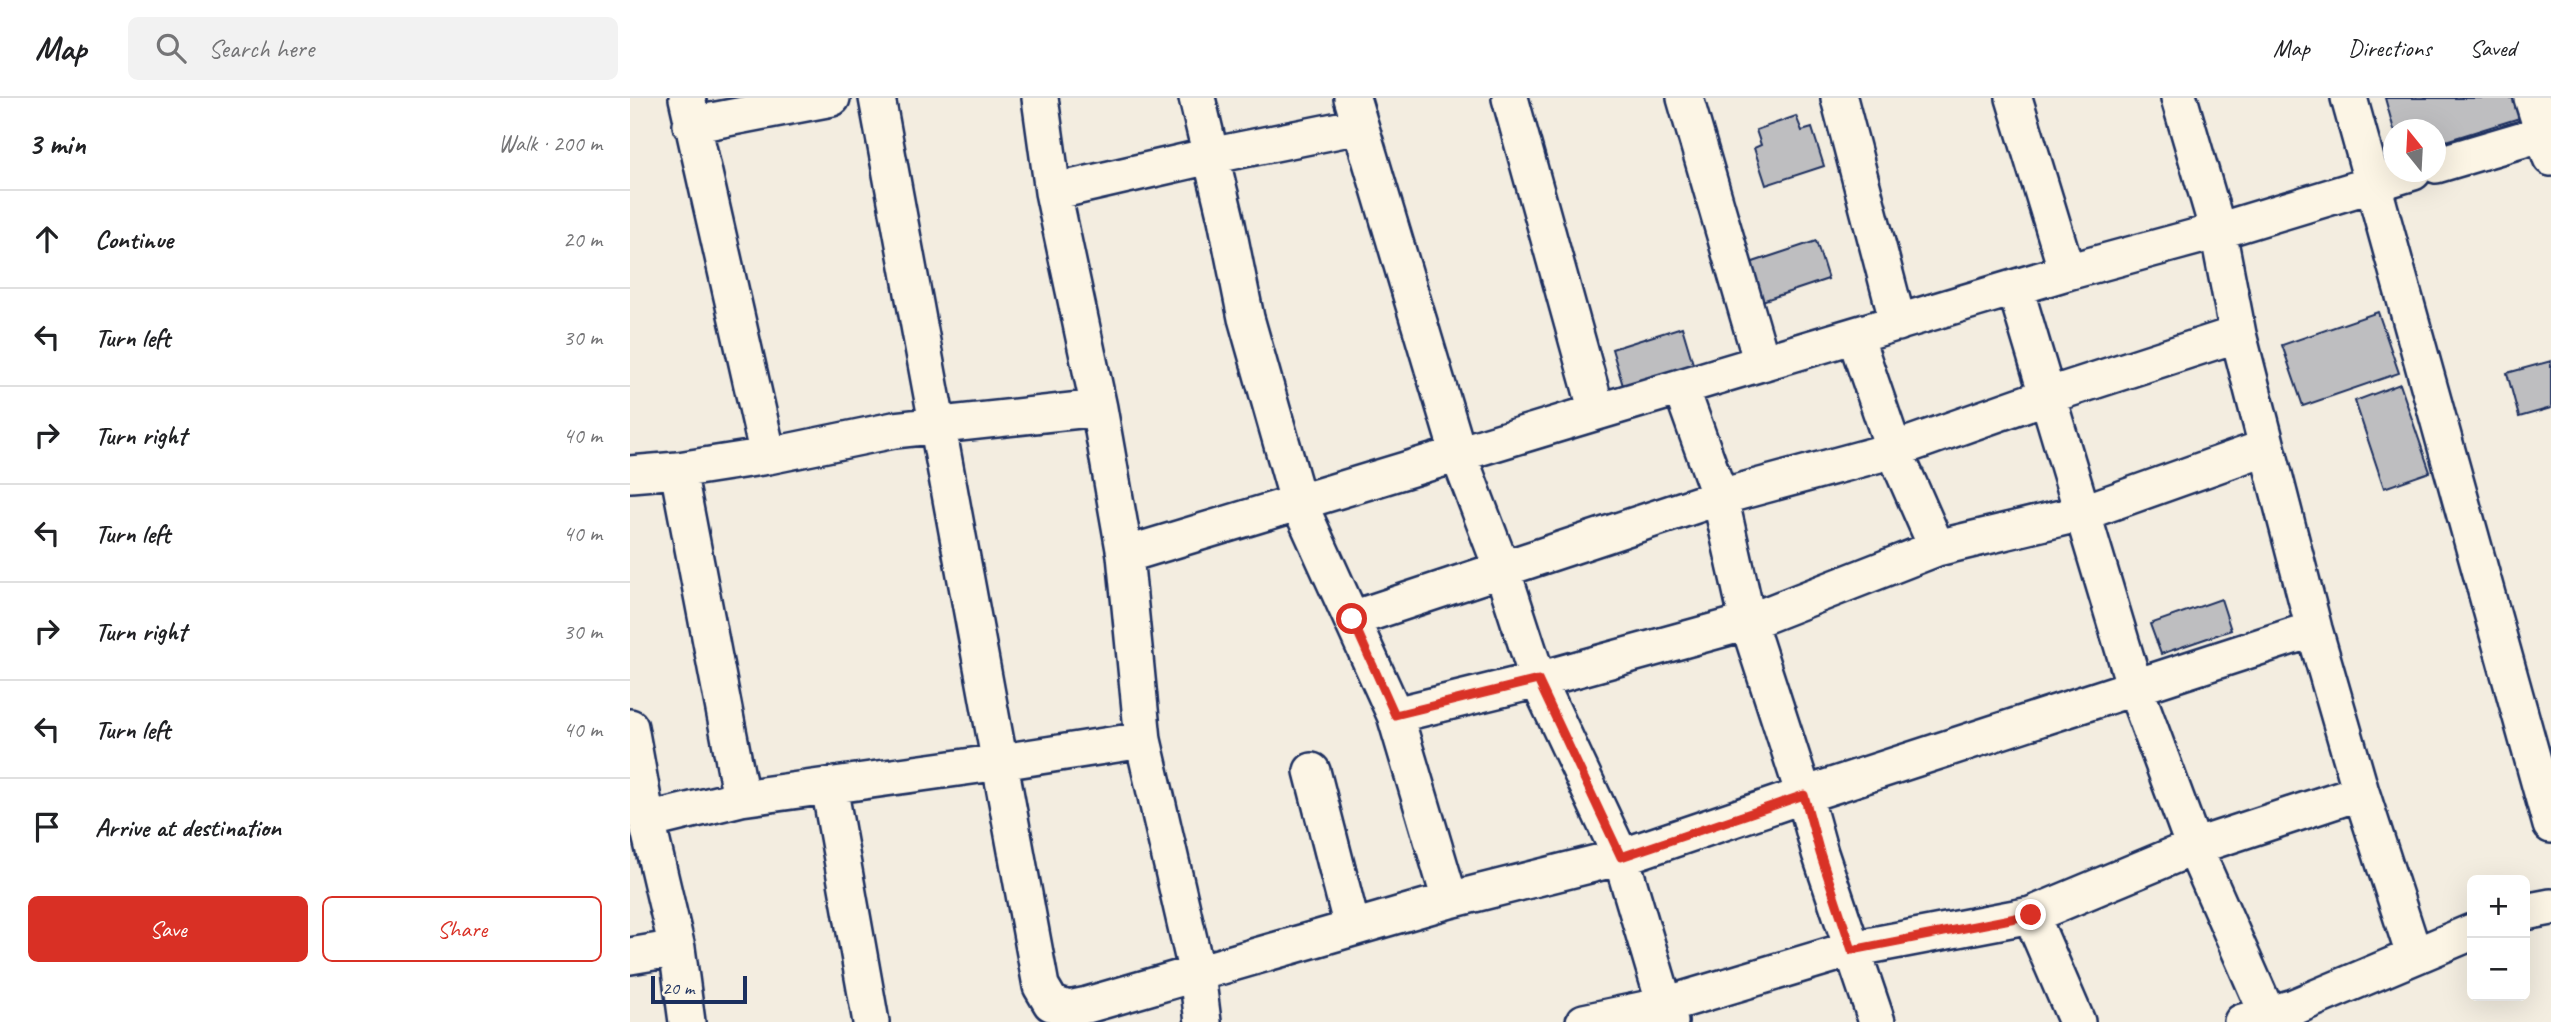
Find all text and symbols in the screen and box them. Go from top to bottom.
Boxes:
search box [128,17,618,80]
text: Map [35,27,86,69]
icon: search [152,29,190,67]
text: Search here [208,32,314,65]
text: Map [2273,33,2310,63]
text: Directions [2348,33,2431,63]
text: Saved [2469,33,2516,63]
north arrow [2383,119,2446,182]
text: 3 min [28,125,85,163]
text: Walk · 200 m [498,129,602,158]
icon: ahead [28,220,66,258]
text: Continue [95,223,173,256]
text: 20 m [563,225,602,254]
icon: left [28,318,66,356]
text: Turn left [95,321,170,354]
text: 30 m [563,323,602,352]
icon: right [28,416,66,454]
text: Turn right [95,419,186,452]
text: 40 m [563,421,602,450]
icon: left [28,514,66,552]
text: Turn left [95,517,170,550]
text: 40 m [563,519,602,548]
route start [1336,603,1367,634]
icon: right [28,612,66,650]
text: Turn right [95,615,186,648]
text: 30 m [563,617,602,646]
icon: left [28,710,66,748]
text: Turn left [95,713,170,746]
text: 40 m [563,715,602,744]
icon: arrive [28,808,66,846]
text: Arrive at destination [95,811,281,844]
map controls [2467,875,2530,1001]
button: + [2467,875,2530,938]
button: Save [28,896,308,962]
button: Share [322,896,602,962]
route end [2015,899,2046,930]
button: − [2467,938,2530,1001]
scale bar [651,973,747,1005]
text: 20 m [662,976,694,1000]

